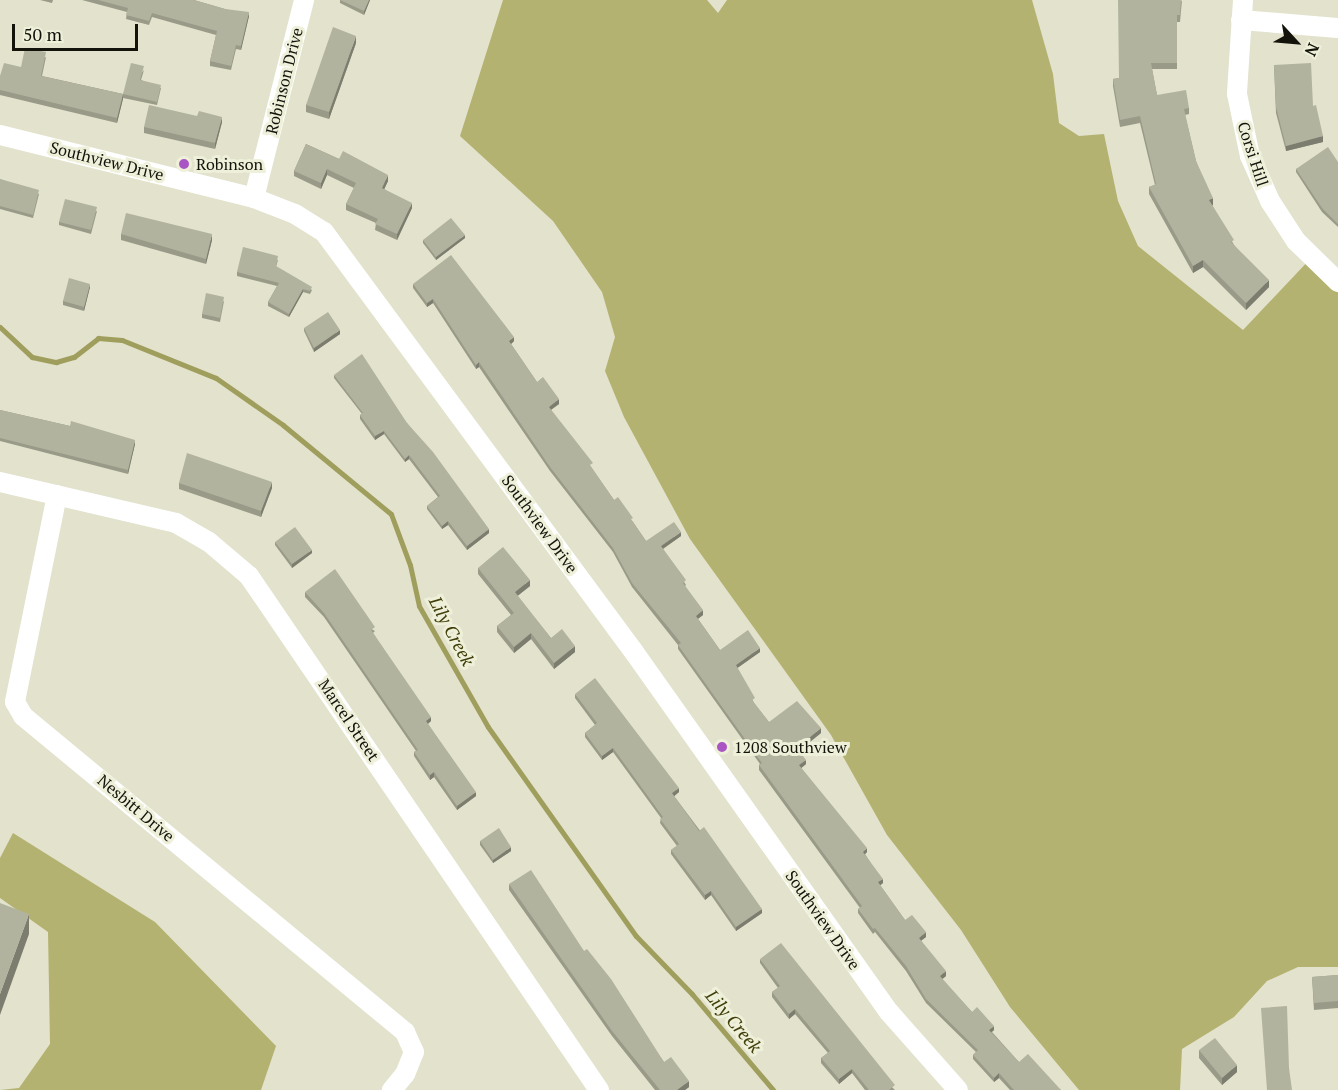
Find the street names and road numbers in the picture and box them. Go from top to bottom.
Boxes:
street label: Robinson Drive [261,26,307,136]
street label: Corsi Hill [1234,119,1272,189]
street label: Southview Drive [48,138,166,184]
street label: Southview Drive [498,471,582,577]
street label: Marcel Street [315,675,383,765]
street label: Nesbitt Drive [94,770,178,846]
street label: Southview Drive [782,867,864,973]

